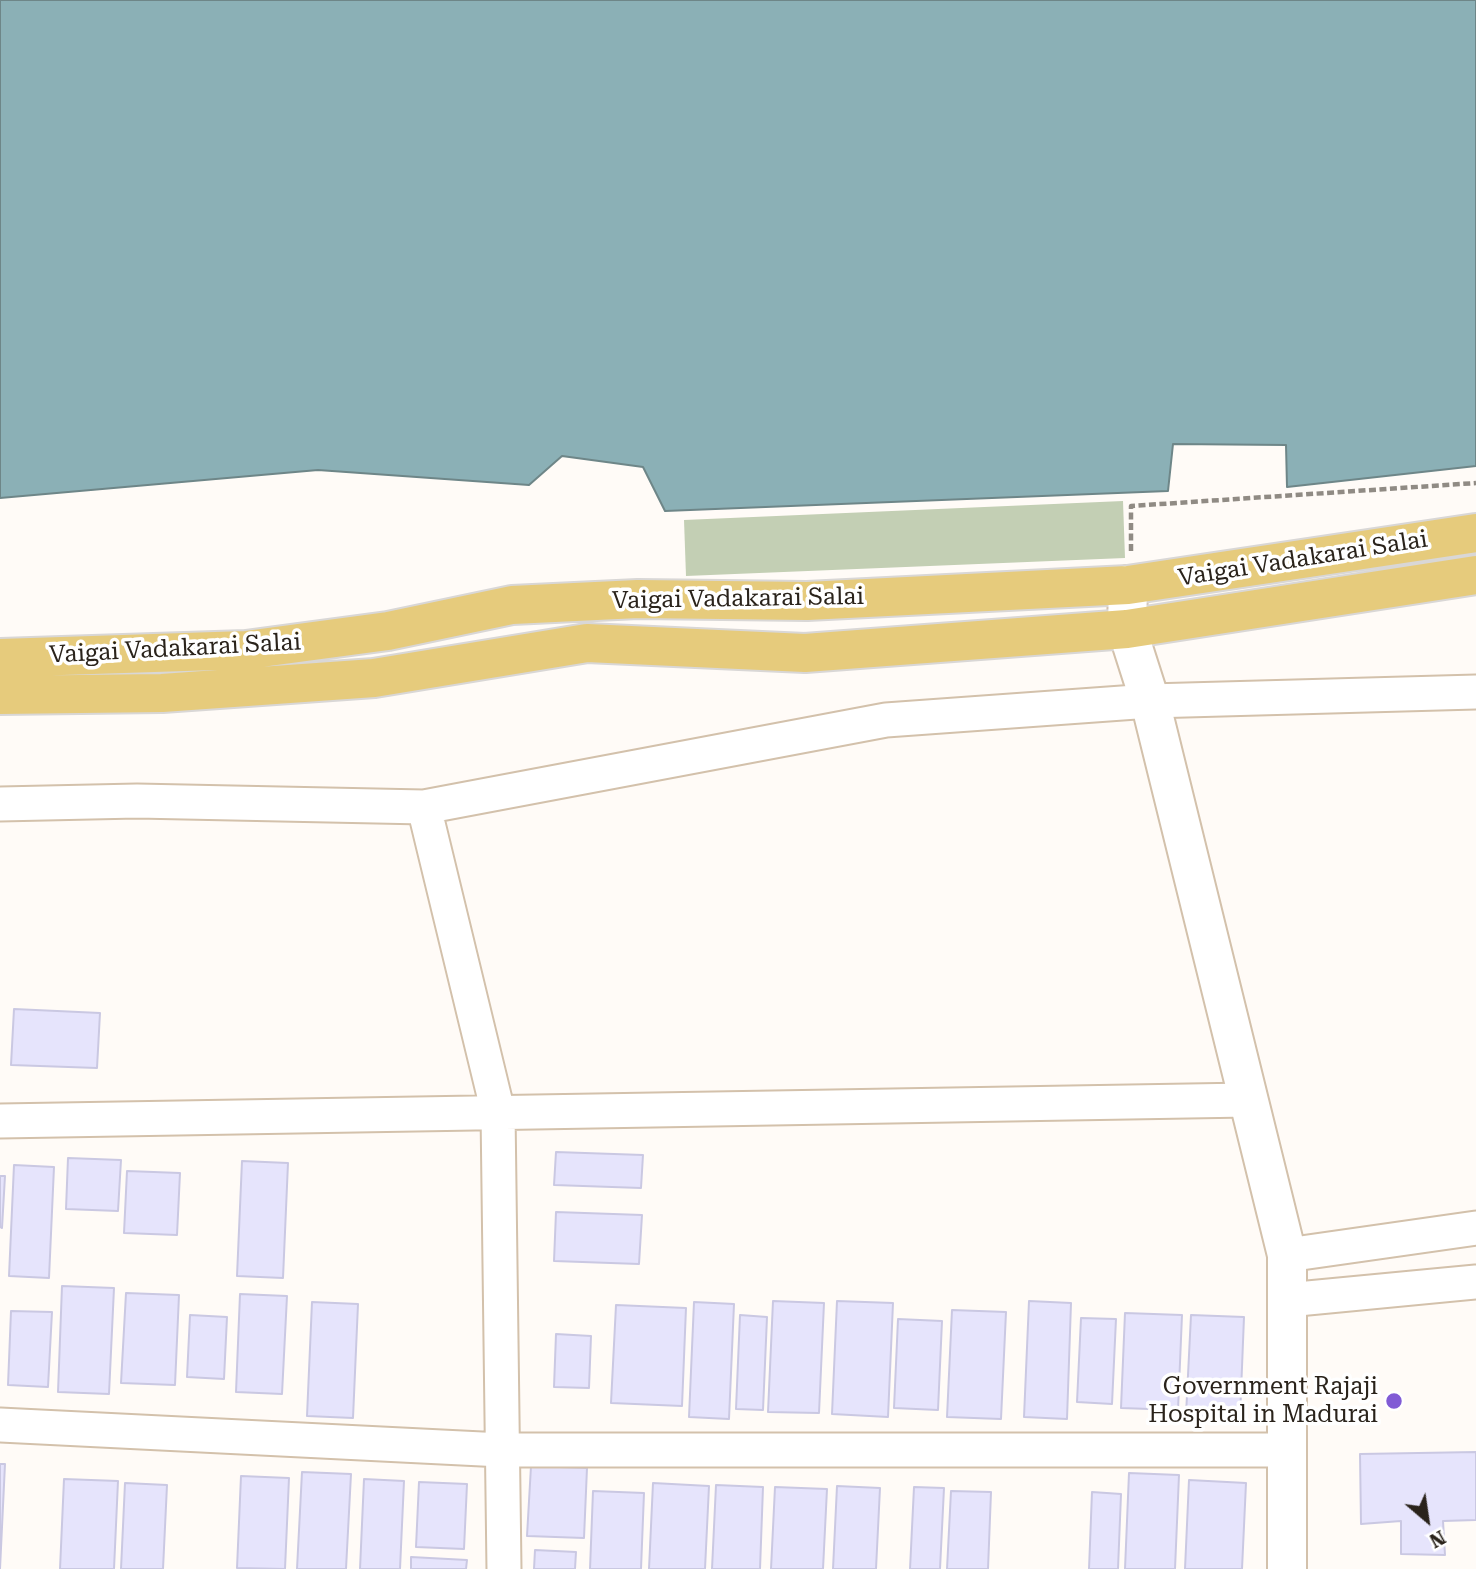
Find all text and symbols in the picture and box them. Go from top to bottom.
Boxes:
street label: Vaigai Vadakarai Salai [1176,525,1430,593]
street label: Vaigai Vadakarai Salai [612,582,864,616]
street label: Vaigai Vadakarai Salai [48,628,302,670]
place label: Government Rajaji Hospital in Madurai [1148,1373,1378,1429]
marker: Government Rajaji Hospital in Madurai [1384,1391,1404,1411]
north arrow [1392,1485,1462,1555]
text: N [1425,1525,1449,1552]

